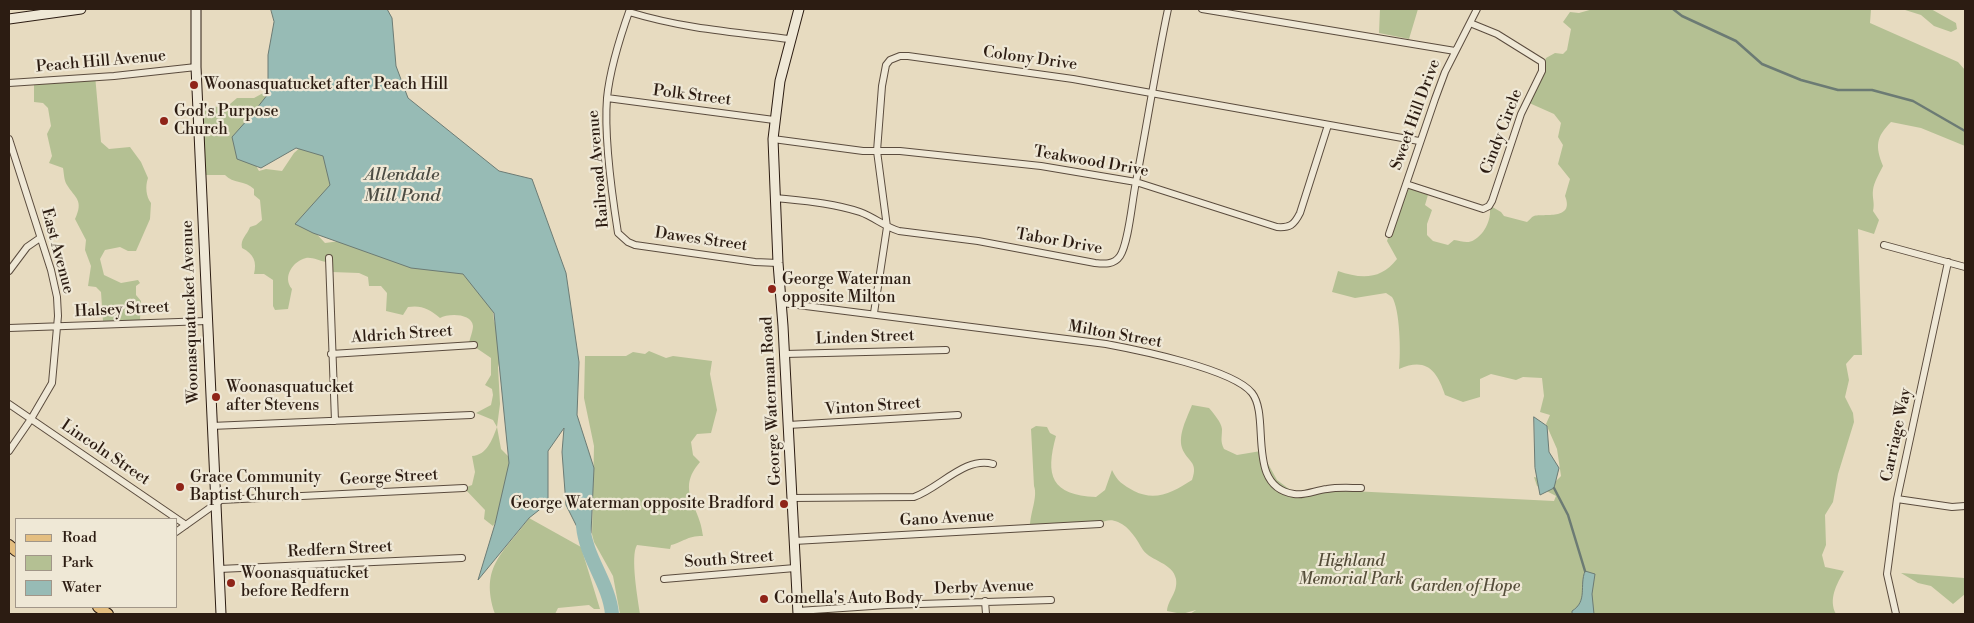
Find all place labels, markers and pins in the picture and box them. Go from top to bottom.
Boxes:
place label: Woonasquatucket after Peach Hill [204,75,448,95]
marker: Woonasquatucket after Peach Hill [188,79,200,91]
place label: God's Purpose Church [174,102,279,140]
marker: God's Purpose Church [158,115,170,127]
place label: George Waterman opposite Milton [782,270,911,308]
marker: George Waterman opposite Milton [766,283,778,295]
place label: Woonasquatucket after Stevens [226,378,354,416]
marker: Woonasquatucket after Stevens [210,391,222,403]
place label: Grace Community Baptist Church [190,468,321,506]
marker: Grace Community Baptist Church [174,481,186,493]
place label: George Waterman opposite Bradford [510,494,774,514]
marker: George Waterman opposite Bradford [778,498,790,510]
place label: Woonasquatucket before Redfern [241,564,369,602]
marker: Woonasquatucket before Redfern [225,577,237,589]
place label: Comella's Auto Body [774,589,923,609]
marker: Comella's Auto Body [758,593,770,605]

